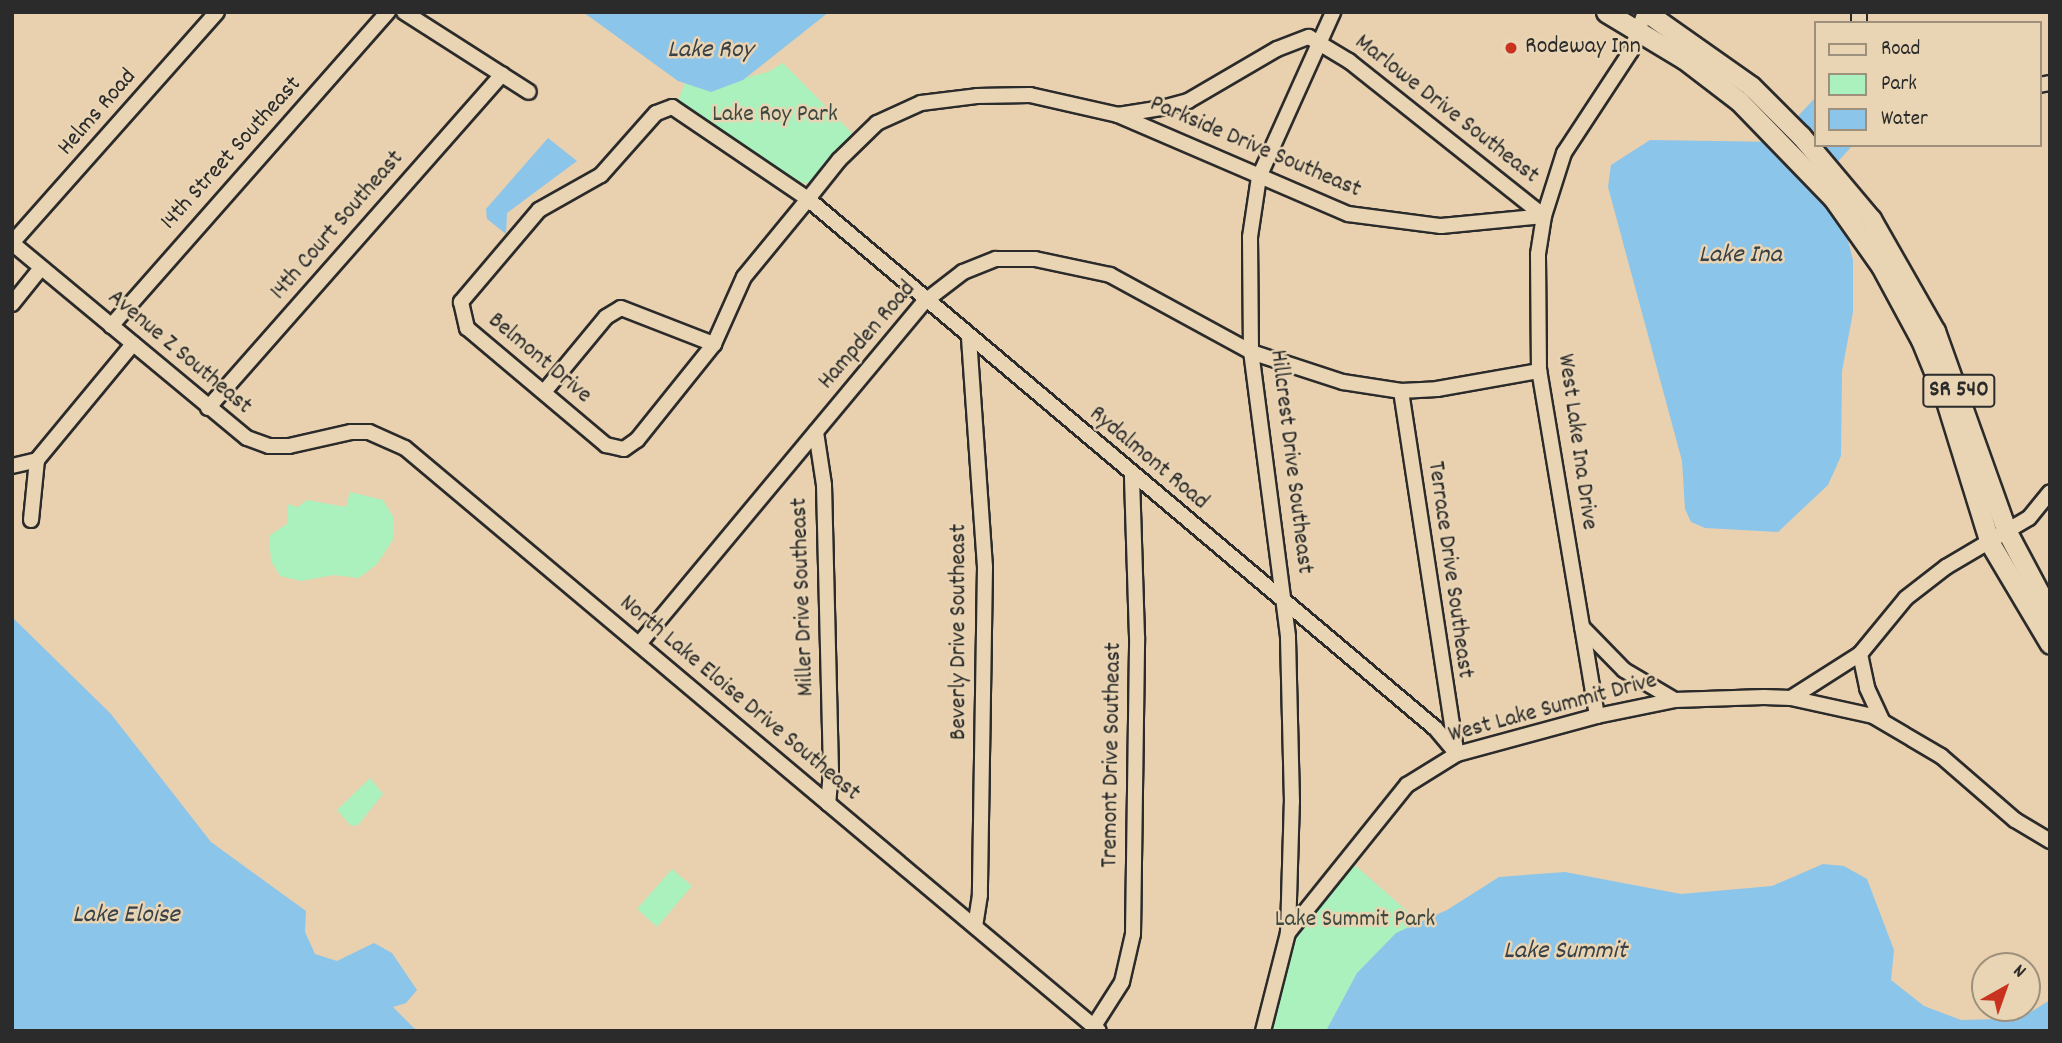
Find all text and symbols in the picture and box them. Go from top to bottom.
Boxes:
legend [1814,21,2041,147]
street label: Marlowe Drive Southeast [1348,29,1544,191]
place label: Rodeway Inn [1525,34,1641,62]
water label: Lake Roy [667,35,753,67]
text: Road [1881,35,1920,65]
marker: Rodeway Inn [1503,40,1519,56]
street label: Helms Road [53,64,143,162]
text: Park [1881,70,1917,100]
street label: 14th Street Southeast [156,71,308,237]
street label: Parkside Drive Southeast [1145,90,1365,206]
park label: Lake Roy Park [712,102,838,130]
text: Water [1881,105,1928,135]
street label: 14th Court Southeast [265,145,411,307]
water label: Lake Ina [1698,240,1782,272]
street label: Hampden Road [813,276,923,396]
street label: Avenue Z Southeast [101,284,257,422]
street label: Belmont Drive [481,307,597,411]
street label: Hillcrest Drive Southeast [1262,348,1318,576]
street label: West Lake Ina Drive [1549,352,1603,532]
road number: SR 540 [1922,372,1996,410]
street label: Rydalmont Road [1082,401,1214,517]
street label: Terrace Drive Southeast [1420,460,1478,680]
street label: Miller Drive Southeast [786,497,822,697]
street label: Beverly Drive Southeast [946,524,974,740]
street label: North Lake Eloise Drive Southeast [613,590,865,808]
street label: Tremont Drive Southeast [1097,642,1129,868]
street label: West Lake Summit Drive [1446,667,1660,751]
water label: Lake Eloise [72,900,180,932]
park label: Lake Summit Park [1275,907,1435,935]
water label: Lake Summit [1503,936,1627,968]
north arrow [1971,952,2041,1022]
text: N [2006,959,2031,985]

